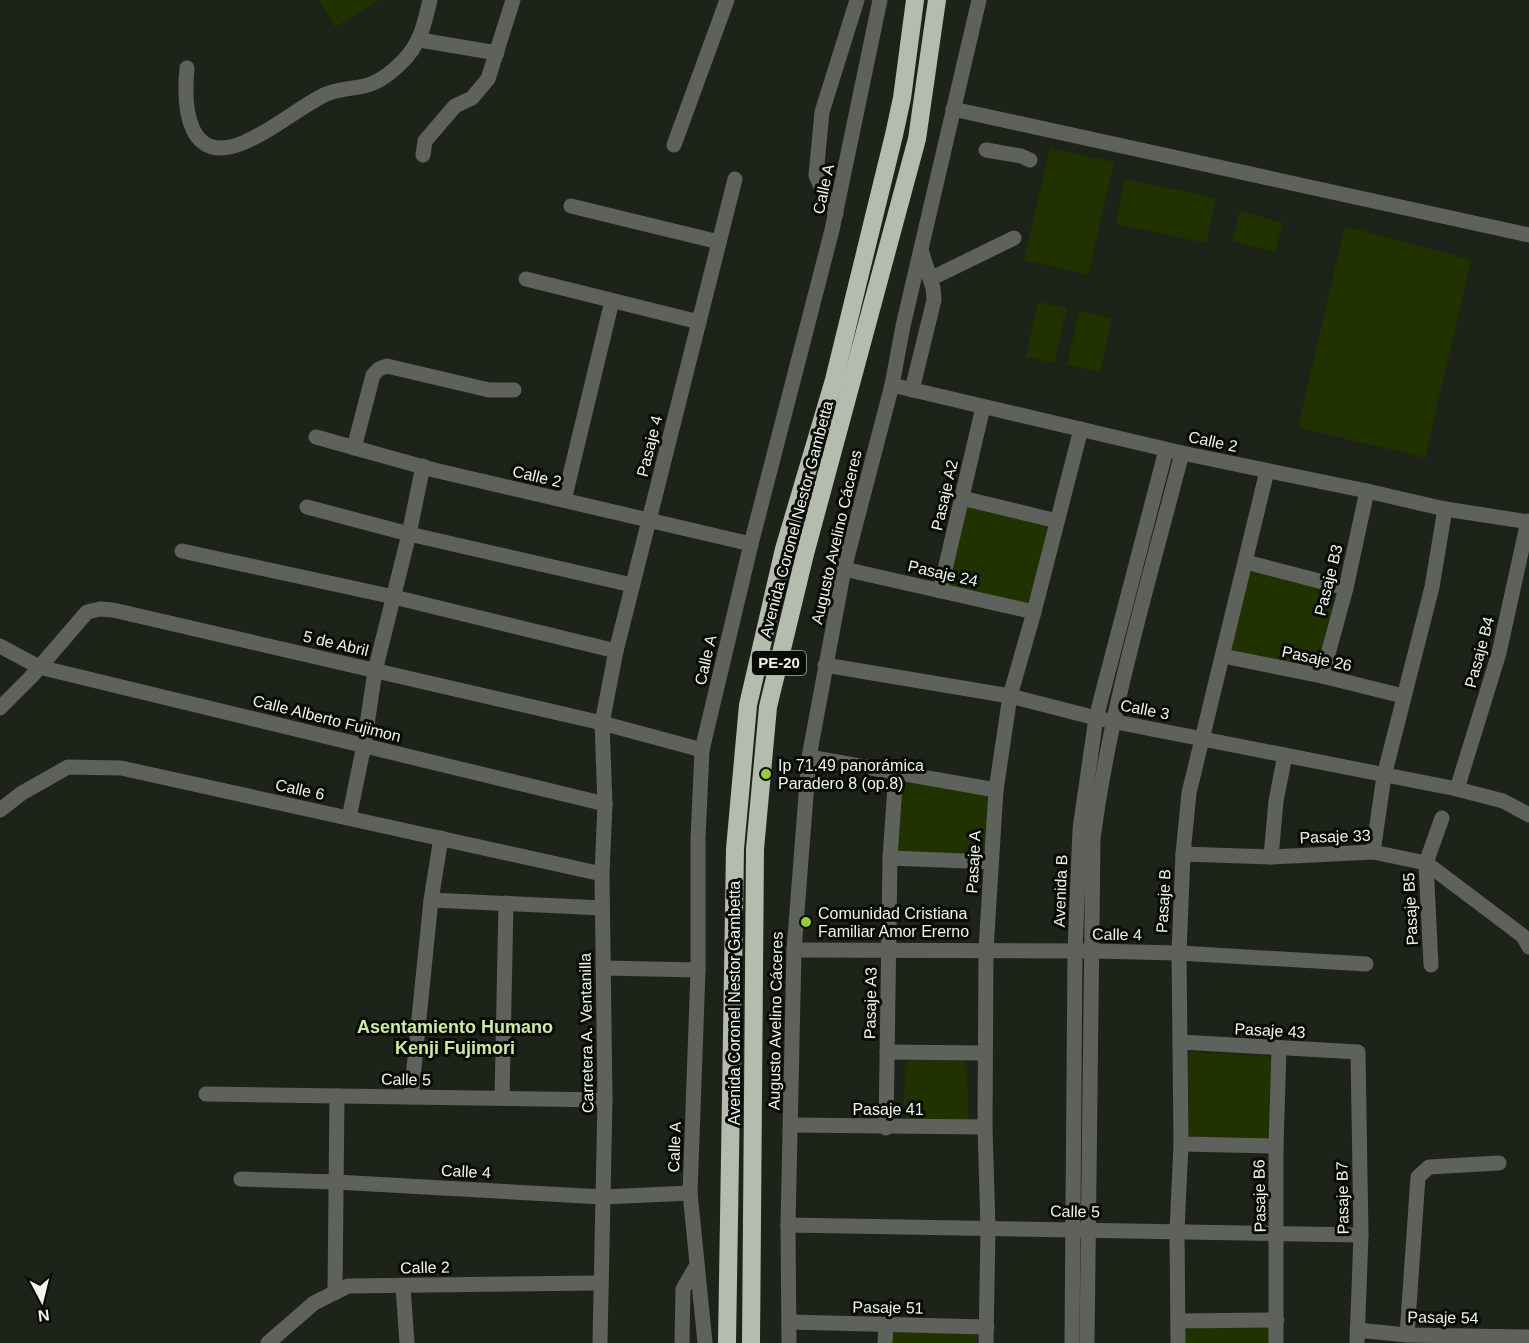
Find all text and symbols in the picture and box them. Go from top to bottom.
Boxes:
street label: Calle A [810,162,837,216]
street label: Avenida Coronel Nestor Gambetta [757,399,836,639]
street label: Pasaje 4 [634,414,665,478]
street label: Calle 2 [1187,428,1239,455]
street label: Augusto Avelino Cáceres [808,448,865,626]
street label: Pasaje A2 [928,458,961,532]
street label: Calle 2 [511,463,563,490]
street label: Pasaje B3 [1311,543,1346,618]
street label: Pasaje 24 [906,557,980,590]
street label: Pasaje B4 [1462,615,1497,690]
street label: 5 de Abril [301,628,370,659]
street label: Calle A [692,633,720,687]
street label: Pasaje 26 [1280,643,1354,674]
road number: PE-20 [752,651,806,675]
street label: Calle Alberto Fujimon [251,692,403,745]
street label: Calle 3 [1119,696,1171,723]
place label: Ip 71.49 panorámica Paradero 8 (op.8) [778,757,924,792]
marker: Ip 71.49 panorámica Paradero 8 (op.8) [759,767,773,781]
street label: Calle 6 [274,776,326,803]
street label: Pasaje 33 [1299,827,1371,846]
street label: Pasaje A [963,830,984,894]
street label: Avenida B [1051,854,1070,928]
street label: Pasaje B [1153,869,1174,933]
street label: Pasaje B5 [1400,872,1421,946]
street label: Avenida Coronel Nestor Gambetta [726,881,743,1125]
place label: Comunidad Cristiana Familiar Amor Ererno [818,905,969,940]
marker: Comunidad Cristiana Familiar Amor Ererno [799,915,813,929]
street label: Calle 4 [1092,926,1142,943]
street label: Augusto Avelino Cáceres [765,932,786,1110]
street label: Carretera A. Ventanilla [577,953,596,1113]
street label: Pasaje A3 [861,967,880,1039]
district label: Asentamiento Humano Kenji Fujimori [357,1017,553,1058]
street label: Pasaje 43 [1234,1020,1306,1041]
street label: Calle 5 [381,1071,431,1088]
street label: Pasaje 41 [852,1101,924,1118]
street label: Calle A [665,1121,684,1173]
street label: Pasaje B6 [1250,1159,1269,1233]
street label: Pasaje B7 [1333,1161,1352,1235]
street label: Calle 4 [441,1162,491,1181]
street label: Calle 5 [1050,1203,1100,1220]
street label: Calle 2 [400,1259,450,1276]
north arrow [12,1271,72,1331]
street label: Pasaje 51 [852,1298,924,1317]
text: N [37,1306,51,1325]
street label: Pasaje 54 [1407,1308,1479,1327]

